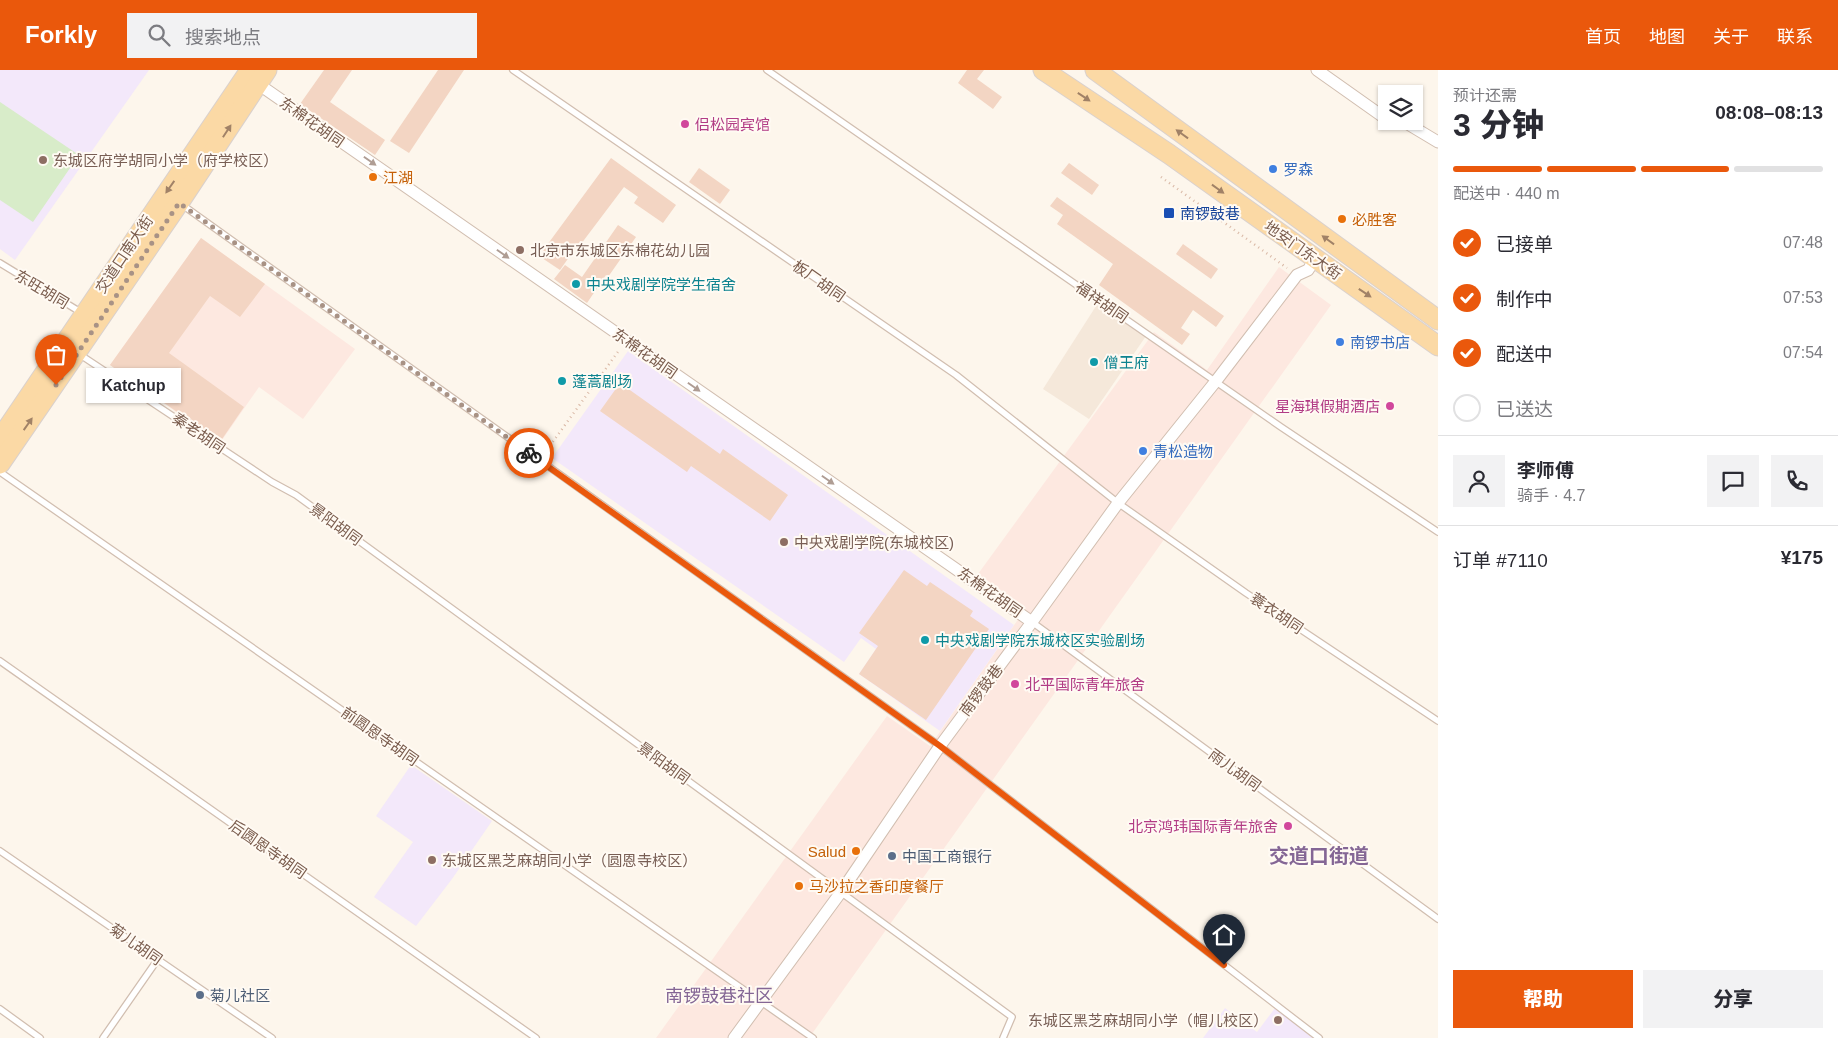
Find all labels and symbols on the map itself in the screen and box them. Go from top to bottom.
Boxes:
one-way arrow [1077,92,1091,102]
street label: 东棉花胡同 [276,94,348,150]
place label: 侣松园宾馆 [695,116,770,133]
marker: 侣松园宾馆 [679,118,691,130]
one-way arrow [223,124,232,137]
one-way arrow [1176,128,1189,139]
place label: 东城区府学胡同小学（府学校区） [53,152,278,169]
marker: 东城区府学胡同小学（府学校区） [37,154,49,166]
one-way arrow [363,156,376,166]
place label: 罗森 [1283,161,1313,178]
marker: 罗森 [1267,163,1279,175]
place label: 江湖 [383,169,413,186]
marker: 江湖 [367,171,379,183]
one-way arrow [165,180,175,194]
one-way arrow [1211,184,1225,194]
place label: 南锣鼓巷 [1180,205,1240,222]
marker: 南锣鼓巷 [1162,206,1176,220]
place label: 必胜客 [1352,211,1397,228]
street label: 交道口南大街 [92,212,156,296]
marker: 必胜客 [1336,213,1348,225]
street label: 地安门东大街 [1261,217,1345,283]
one-way arrow [1321,235,1335,245]
place label: 北京市东城区东棉花幼儿园 [530,242,710,259]
marker: 北京市东城区东棉花幼儿园 [514,244,526,256]
one-way arrow [496,249,510,259]
street label: 板厂胡同 [790,257,848,305]
street label: 东旺胡同 [12,266,72,312]
place label: 中央戏剧学院学生宿舍 [586,276,736,293]
marker: 中央戏剧学院学生宿舍 [570,278,582,290]
street label: 福祥胡同 [1073,278,1131,326]
one-way arrow [1358,288,1372,298]
street label: 东棉花胡同 [609,325,681,381]
pin [35,334,77,385]
place label: 南锣书店 [1350,334,1410,351]
marker: 南锣书店 [1334,336,1346,348]
place label: 僧王府 [1104,354,1149,371]
marker: 僧王府 [1088,356,1100,368]
callout: Katchup [86,368,181,402]
place label: 蓬蒿剧场 [572,373,632,390]
marker: 蓬蒿剧场 [556,375,568,387]
one-way arrow [687,382,701,392]
place label: 星海琪假期酒店 [1275,398,1380,415]
marker: 星海琪假期酒店 [1384,400,1396,412]
street label: 秦老胡同 [169,409,229,457]
one-way arrow [23,417,33,431]
courier [504,428,554,478]
place label: 青松造物 [1153,443,1213,460]
marker: 青松造物 [1137,445,1149,457]
one-way arrow [821,475,834,485]
street label: 景阳胡同 [307,499,365,549]
place label: 中央戏剧学院(东城校区) [794,534,954,551]
marker: 中央戏剧学院(东城校区) [778,536,790,548]
street label: 东棉花胡同 [954,564,1026,620]
street label: 蓑衣胡同 [1247,589,1307,637]
place label: 中央戏剧学院东城校区实验剧场 [935,632,1145,649]
marker: 中央戏剧学院东城校区实验剧场 [919,634,931,646]
street label: 南锣鼓巷 [956,661,1006,719]
place label: 北平国际青年旅舍 [1025,676,1145,693]
marker: 北平国际青年旅舍 [1009,678,1021,690]
street label: 前圆恩寺胡同 [338,703,422,769]
street label: 景阳胡同 [635,738,693,788]
street label: 雨儿胡同 [1206,745,1264,795]
street label: 后圆恩寺胡同 [226,816,310,882]
place label: 北京鸿玮国际青年旅舍 [1128,818,1278,835]
marker: 北京鸿玮国际青年旅舍 [1282,820,1294,832]
place label: Salud [808,843,846,860]
marker: Salud [850,845,862,857]
district label: 交道口街道 [1269,845,1369,867]
place label: 中国工商银行 [902,848,992,865]
marker: 中国工商银行 [886,850,898,862]
place label: 东城区黑芝麻胡同小学（圆恩寺校区） [442,852,697,869]
marker: 东城区黑芝麻胡同小学（圆恩寺校区） [426,854,438,866]
place label: 马沙拉之香印度餐厅 [809,878,944,895]
marker: 马沙拉之香印度餐厅 [793,880,805,892]
pin [1203,914,1245,965]
street label: 菊儿胡同 [107,920,165,968]
district label: 南锣鼓巷社区 [665,986,773,1006]
place label: 菊儿社区 [210,987,270,1004]
marker: 菊儿社区 [194,989,206,1001]
place label: 东城区黑芝麻胡同小学（帽儿校区） [1028,1012,1268,1029]
marker: 东城区黑芝麻胡同小学（帽儿校区） [1272,1014,1284,1026]

